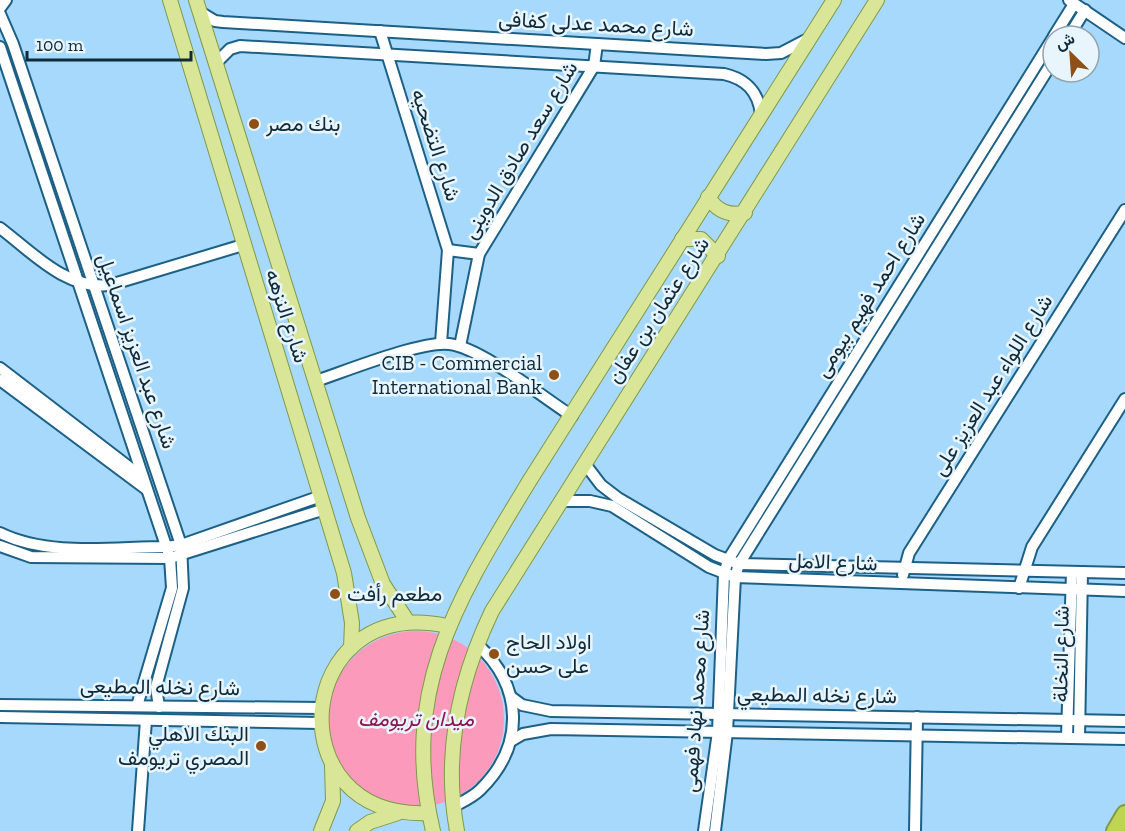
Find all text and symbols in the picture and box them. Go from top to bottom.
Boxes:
street label: شارع محمد عدلى كفافى [498,6,694,43]
scale bar [27,24,190,62]
north arrow [1041,24,1101,84]
text: ش [1052,28,1078,54]
text: 100 m [36,34,84,56]
street label: شارع سعد صادق الدوينى [457,56,584,244]
street label: شارع التضحيه [405,86,466,205]
place label: بنك مصر [265,111,341,137]
marker: بنك مصر [247,117,261,131]
street label: شارع احمد فهيم بيومى [809,208,932,383]
street label: شارع عثمان بن عفان [601,232,716,389]
street label: شارع عبد العزيز اسماعيل [90,250,183,452]
street label: شارع النزهه [259,266,314,366]
street label: شارع اللواء عبد العزيز على [926,290,1059,481]
place label: CIB - Commercial International Bank [372,350,542,399]
marker: CIB - Commercial International Bank [547,368,561,382]
street label: شارع الامل [788,547,878,578]
place label: مطعم رأفت [347,581,442,608]
marker: مطعم رأفت [328,587,342,601]
street label: شارع النخلة [1047,605,1076,703]
street label: شارع محمد نهاد فهمى [677,609,716,793]
place label: اولاد الحاج على حسن [506,629,592,678]
marker: اولاد الحاج على حسن [487,647,501,661]
street label: شارع نخله المطيعى [80,673,240,702]
street label: شارع نخله المطيعي [737,681,897,713]
park label: ميدان تريومف [358,706,475,732]
place label: البنك الاهلي المصري تريومف [118,721,249,775]
marker: البنك الاهلي المصري تريومف [254,739,268,753]

